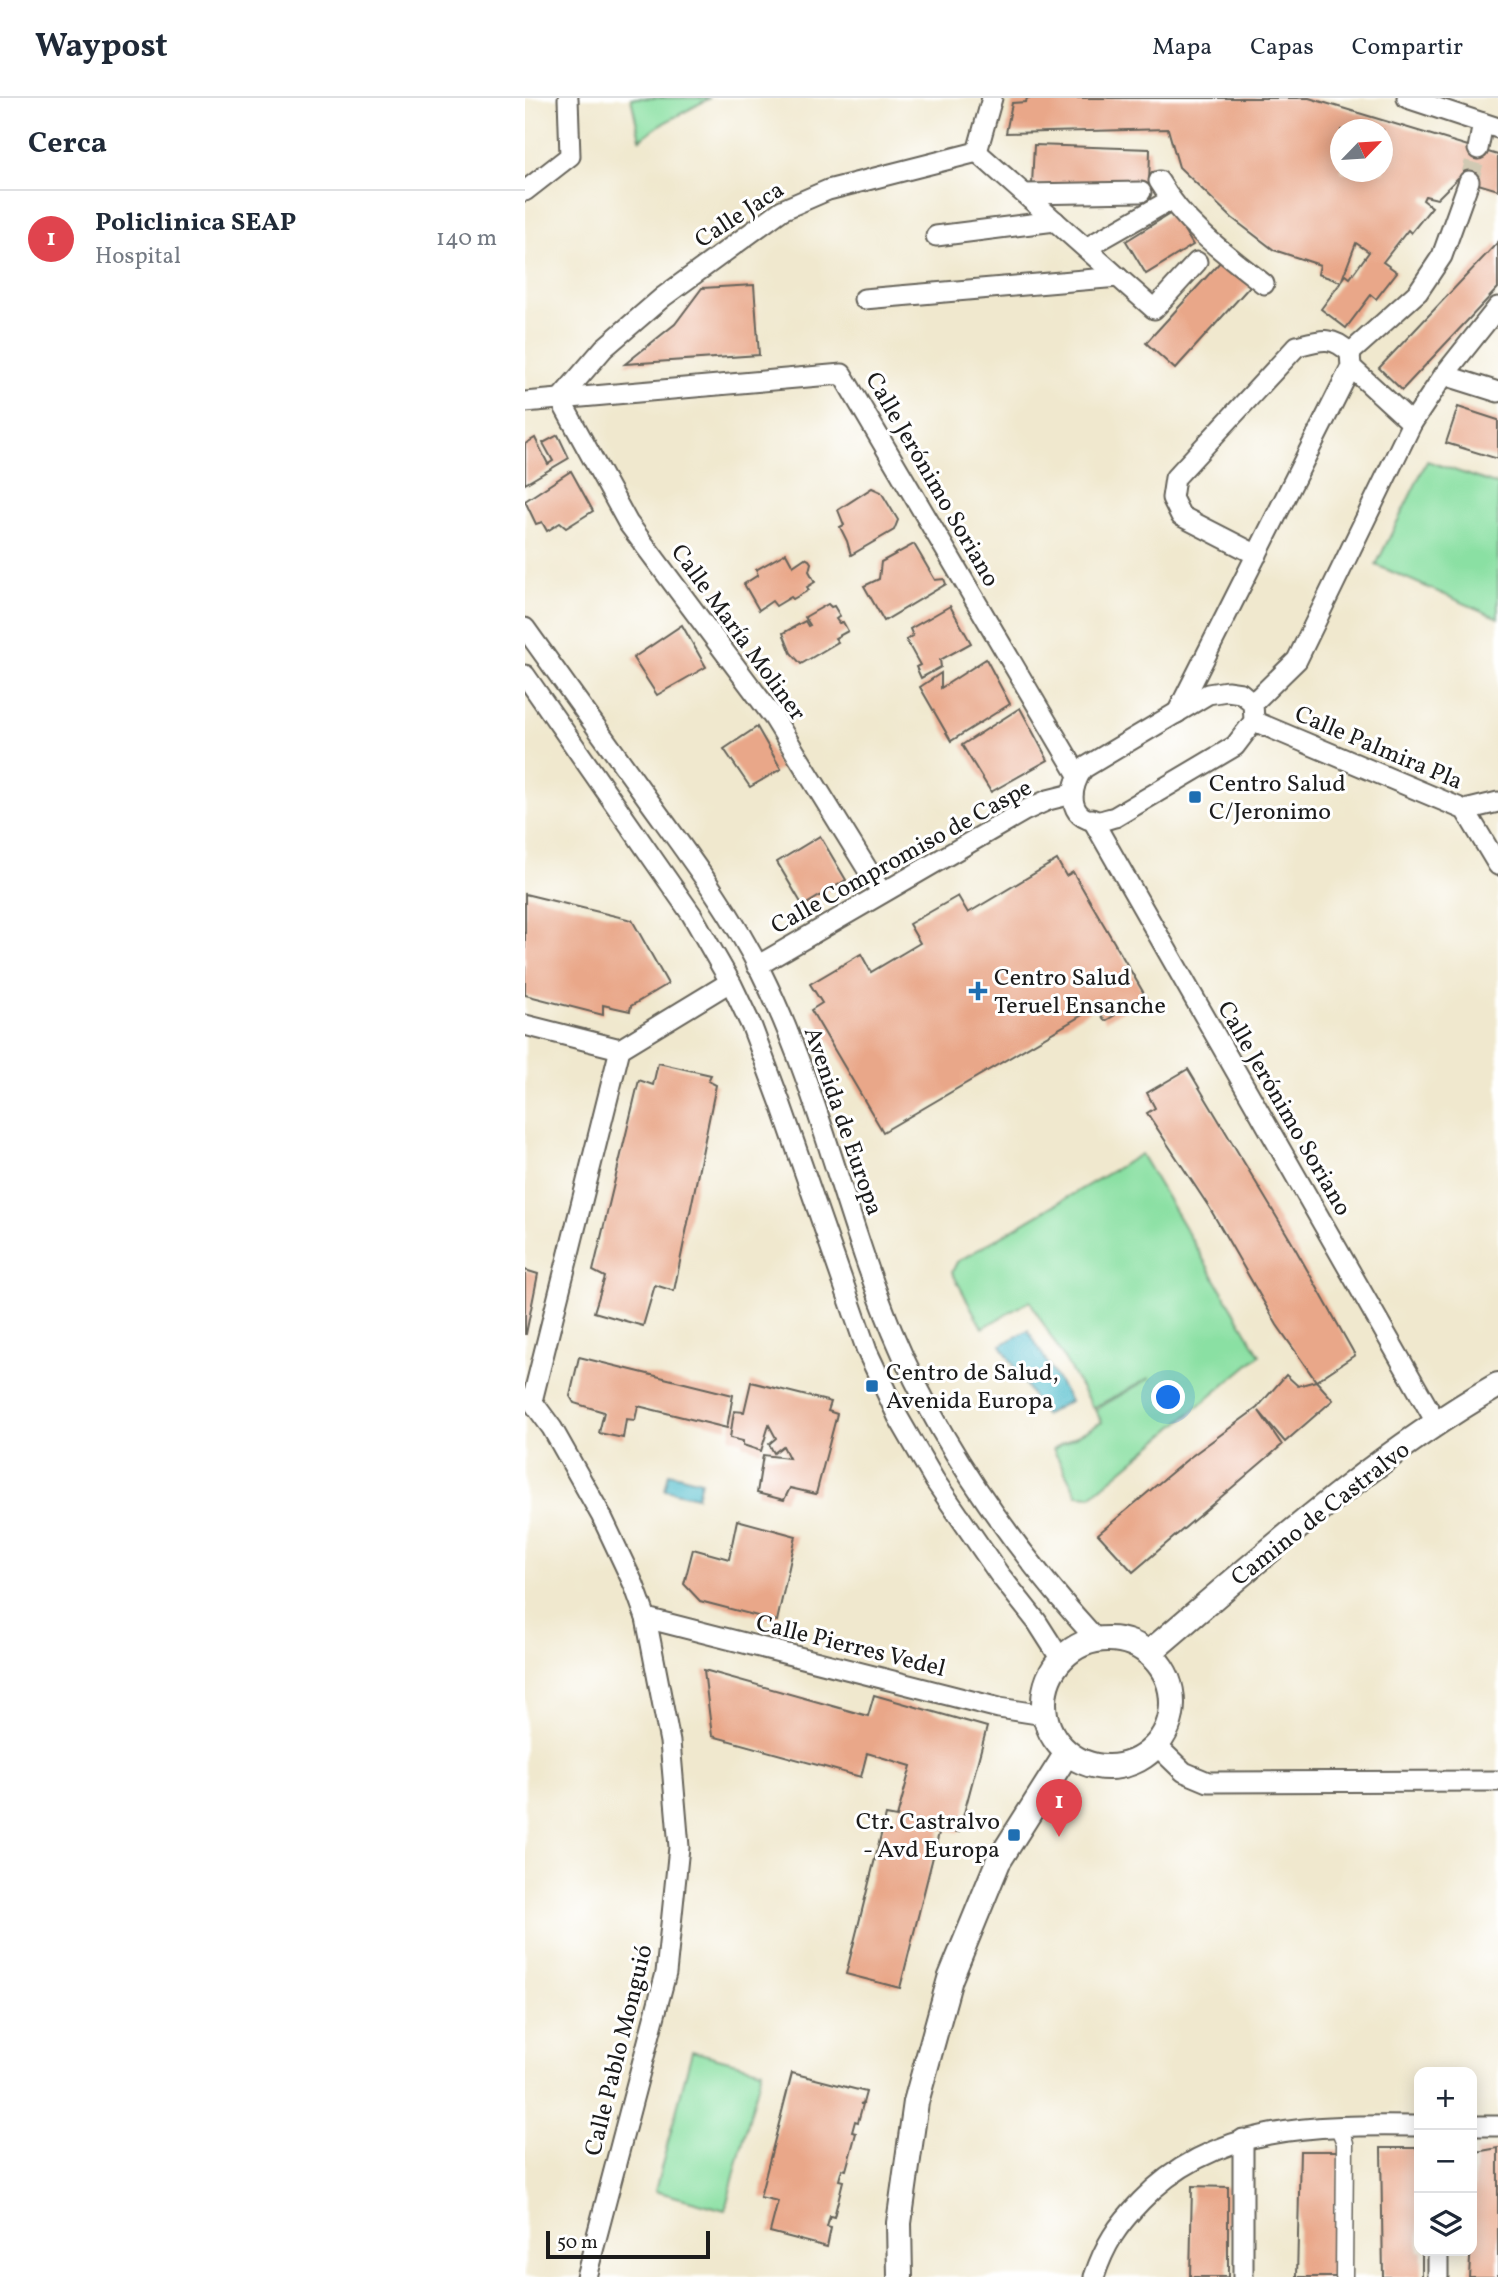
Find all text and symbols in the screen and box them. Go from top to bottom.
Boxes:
text: Waypost [35,25,168,71]
text: Mapa [1152,31,1212,65]
text: Capas [1250,31,1314,65]
text: Compartir [1352,31,1463,65]
north arrow [1330,119,1393,182]
text: Cerca [28,123,107,165]
street label: Calle Jaca [689,174,792,257]
text: Policlinica SEAP [95,205,296,241]
text: 1 [46,223,56,255]
text: 140 m [436,223,497,255]
text: Hospital [95,241,181,273]
street label: Calle Jerónimo Soriano [856,366,1007,594]
street label: Calle María Moliner [662,538,813,729]
street label: Calle Palmira Pla [1289,698,1468,800]
place label: Centro Salud C/Jeronimo [1209,768,1346,830]
street label: Calle Compromiso de Caspe [765,772,1039,944]
marker: Centro Salud C/Jeronimo [1187,789,1203,805]
place label: Centro Salud Teruel Ensanche [994,962,1166,1024]
marker: Centro Salud Teruel Ensanche [968,981,988,1001]
street label: Calle Jerónimo Soriano [1208,995,1359,1223]
street label: Avenida de Europa [794,1023,890,1220]
place label: Centro de Salud, Avenida Europa [886,1357,1059,1419]
marker: Centro de Salud, Avenida Europa [864,1378,880,1394]
your location [1151,1380,1185,1414]
street label: Camino de Castralvo [1225,1434,1418,1595]
street label: Calle Pierres Vedel [752,1607,949,1687]
pin: 1 [1036,1779,1082,1837]
place label: Ctr. Castralvo - Avd Europa [856,1806,1000,1868]
marker: Ctr. Castralvo - Avd Europa [1006,1827,1022,1843]
street label: Calle Pablo Monguió [577,1941,663,2160]
map controls [1414,2067,1477,2256]
button: + [1414,2067,1477,2130]
button: − [1414,2130,1477,2193]
button: layers [1414,2193,1477,2256]
scale bar [546,2228,711,2260]
text: 50 m [557,2230,598,2256]

